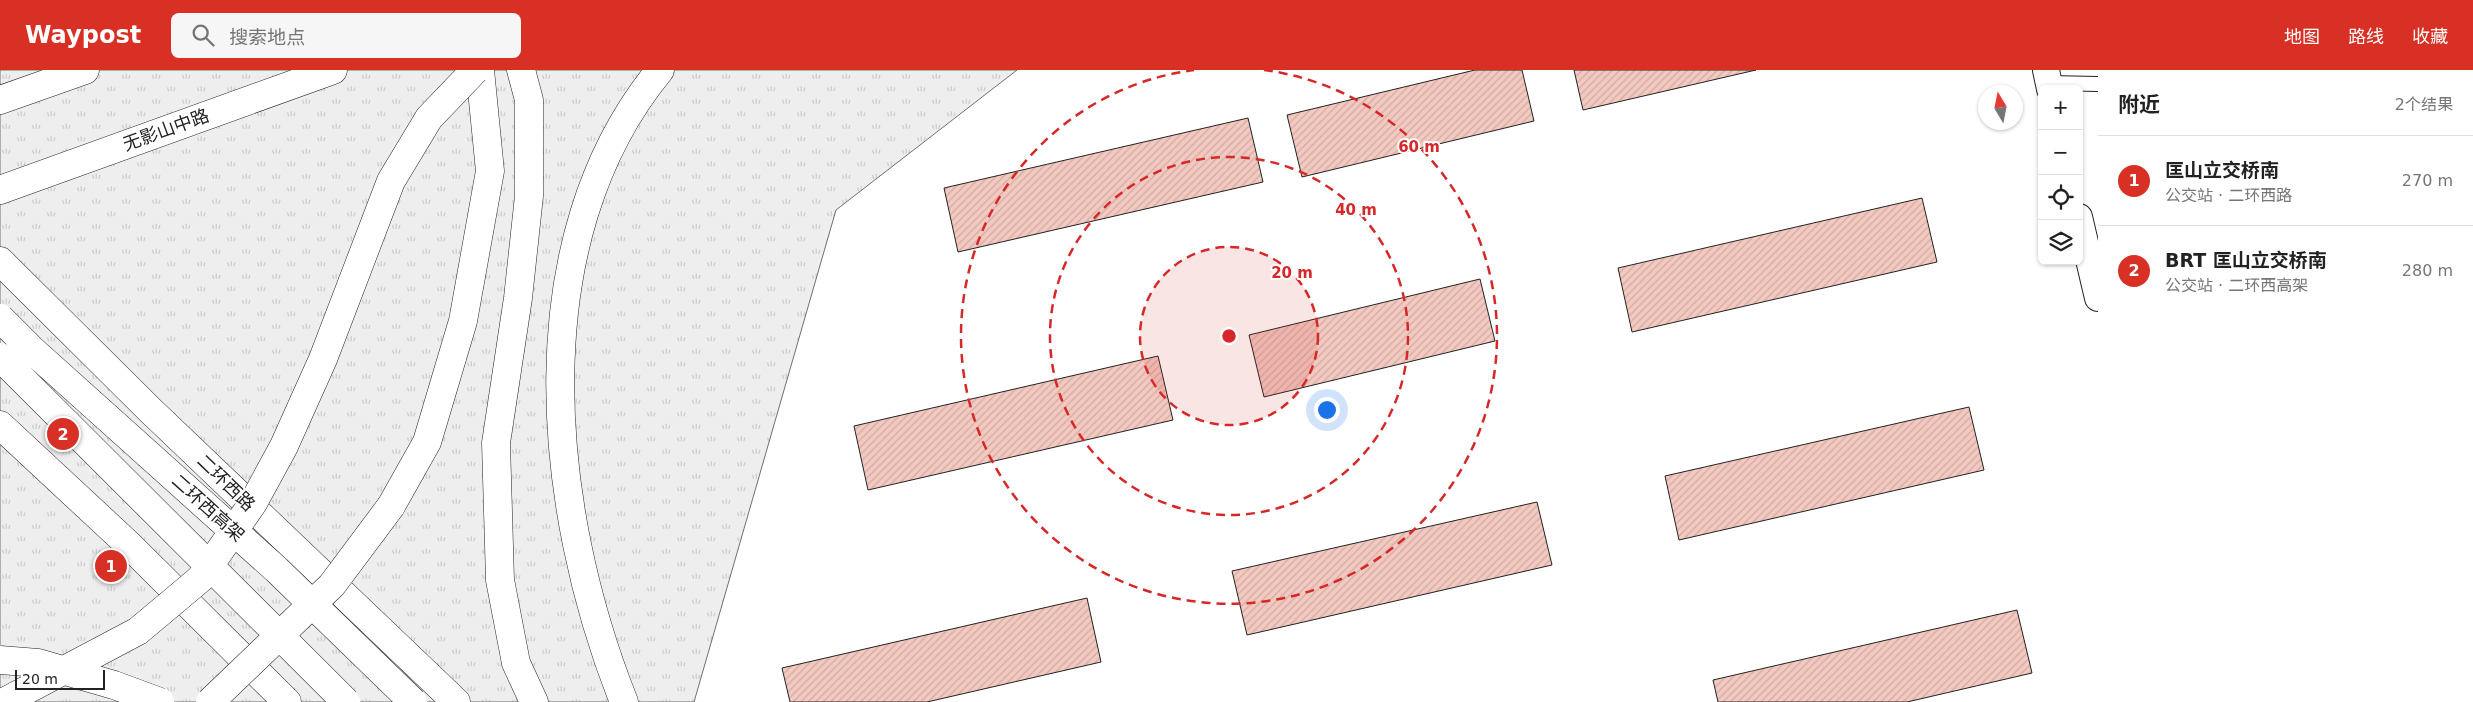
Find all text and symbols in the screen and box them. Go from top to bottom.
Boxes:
search box [171,13,521,58]
text: Waypost [25,21,141,49]
icon: search [189,21,217,49]
text: 搜索地点 [229,26,305,48]
text: 地图 [2284,26,2320,47]
text: 路线 [2348,26,2384,47]
text: 收藏 [2412,26,2448,47]
north arrow [1978,85,2023,130]
map controls [2038,85,2083,265]
button: + [2038,85,2083,130]
text: 附近 [2118,93,2160,117]
text: 2个结果 [2395,95,2453,114]
street label: 无影山中路 [120,104,212,155]
button: − [2038,130,2083,175]
text: 60 m [1398,138,1440,156]
text: 匡山立交桥南 [2165,159,2279,181]
text: 1 [2128,171,2140,190]
text: 270 m [2402,171,2453,190]
button: locate [2038,175,2083,220]
text: 公交站 · 二环西路 [2165,186,2292,205]
text: 40 m [1335,201,1377,219]
button: layers [2038,220,2083,265]
text: BRT 匡山立交桥南 [2165,249,2327,271]
text: 2 [2128,261,2140,280]
text: 280 m [2402,261,2453,280]
text: 20 m [1271,264,1313,282]
text: 公交站 · 二环西高架 [2165,276,2308,295]
centre of rings [1220,327,1238,345]
your location [1314,397,1340,423]
pin: 2 [47,415,79,453]
street label: 二环西路 [193,450,260,515]
street label: 二环西高架 [168,470,249,546]
pin: 1 [95,547,127,585]
scale bar [15,667,105,690]
text: 20 m [22,671,58,687]

